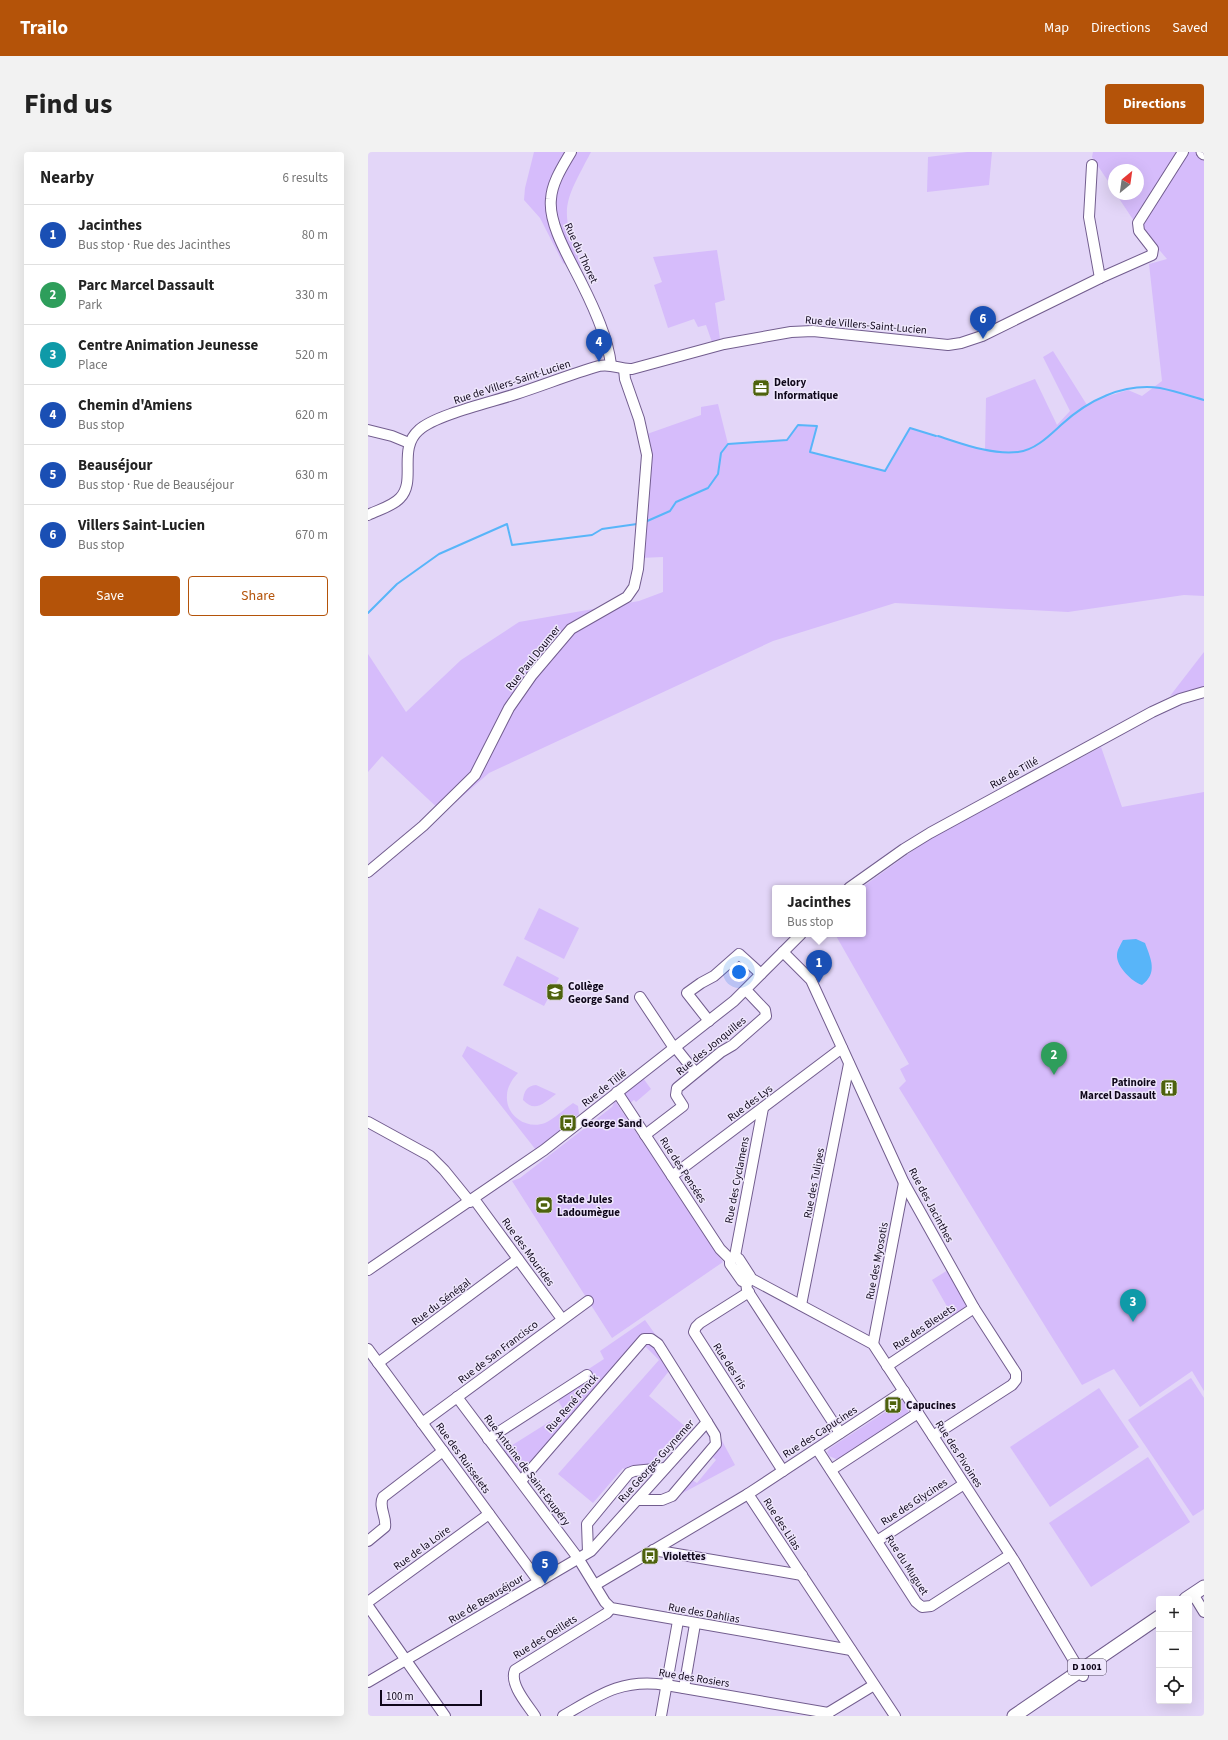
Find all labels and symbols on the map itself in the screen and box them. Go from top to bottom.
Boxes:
north arrow [1108,164,1144,200]
street label: Rue du Thoret [561,220,602,286]
pin: 6 [970,306,996,339]
street label: Rue de Villers-Saint-Lucien [804,312,928,338]
pin: 4 [586,329,612,362]
street label: Rue de Villers-Saint-Lucien [452,356,572,408]
place label: Delory Informatique [774,375,839,403]
office icon: Delory Informatique [751,378,771,398]
street label: Rue Paul Doumer [502,622,564,694]
street label: Rue de Tillé [987,753,1041,792]
pin: 1 [806,950,832,983]
your location [729,962,749,982]
place label: Collège George Sand [568,979,629,1007]
school or university icon: Collège George Sand [545,982,565,1002]
street label: Rue des Jonquilles [673,1013,749,1079]
pin: 2 [1041,1042,1067,1075]
street label: Rue de Tillé [578,1065,630,1110]
place label: Patinoire Marcel Dassault [1080,1075,1157,1103]
building icon: Patinoire Marcel Dassault [1159,1078,1179,1098]
street label: Rue des Lys [724,1081,776,1125]
bus stop icon: George Sand [558,1113,578,1133]
place label: George Sand [581,1116,642,1131]
street label: Rue des Pensées [656,1134,710,1206]
street label: Rue des Cyclamens [721,1135,753,1225]
street label: Rue des Tulipes [800,1146,828,1219]
street label: Rue des Jacinthes [905,1165,957,1245]
place label: Stade Jules Ladoumègue [557,1192,620,1220]
sports icon: Stade Jules Ladoumègue [534,1195,554,1215]
street label: Rue des Mourides [498,1215,558,1289]
street label: Rue des Myosotis [862,1221,892,1301]
street label: Rue du Sénégal [408,1275,474,1329]
pin: 3 [1120,1289,1146,1322]
street label: Rue des Bleuets [890,1300,959,1354]
street label: Rue de San Francisco [455,1317,541,1387]
street label: Rue des Iris [709,1340,751,1392]
street label: Rue René Fonck [542,1370,602,1435]
bus stop icon: Capucines [883,1395,903,1415]
place label: Capucines [906,1398,956,1413]
street label: Rue des Capucines [780,1402,860,1462]
street label: Rue Antoine de Saint-Exupéry [480,1411,574,1529]
street label: Rue Georges Guynemer [615,1416,698,1506]
street label: Rue des Pivoines [932,1418,986,1491]
street label: Rue des Ruisselets [432,1420,494,1497]
street label: Rue des Glycines [878,1475,951,1529]
street label: Rue des Lilas [760,1495,805,1553]
street label: Rue de la Loire [390,1522,454,1574]
street label: Rue du Muguet [882,1532,932,1598]
bus stop icon: Violettes [640,1546,660,1566]
place label: Violettes [662,1549,706,1564]
pin: 5 [532,1551,558,1584]
street label: Rue de Beauséjour [445,1570,527,1627]
street label: Rue des Dahlias [667,1599,741,1627]
street label: Rue des Oeillets [510,1611,580,1663]
road number: D 1001 [1068,1659,1106,1675]
street label: Rue des Rosiers [658,1665,731,1691]
scale bar [380,1688,482,1707]

